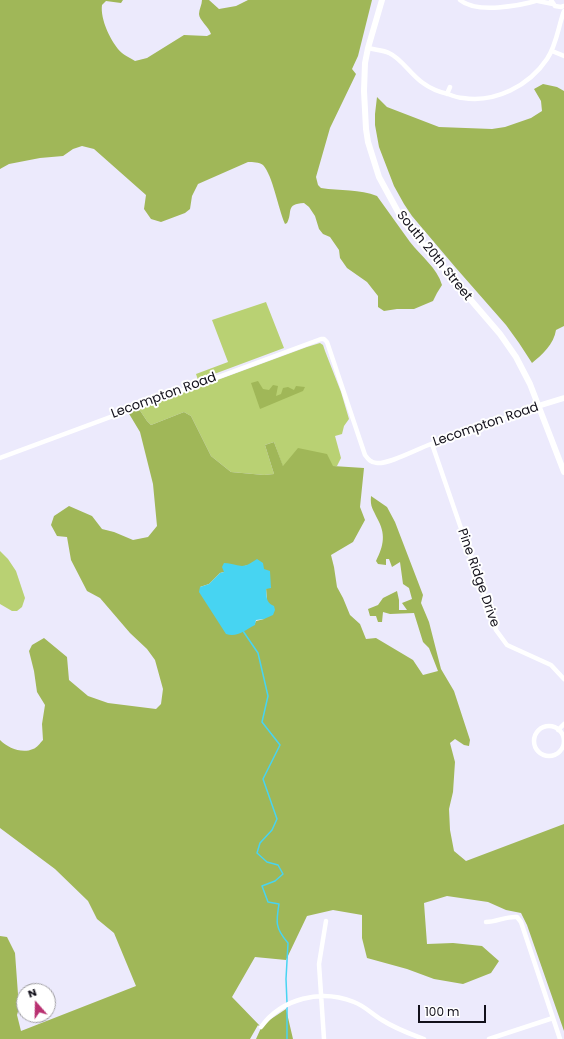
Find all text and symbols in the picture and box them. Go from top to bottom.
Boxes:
street label: South 20th Street [393,208,475,304]
street label: Lecompton Road [109,370,219,422]
street label: Lecompton Road [431,400,541,450]
street label: Pine Ridge Drive [454,527,502,629]
north arrow [16,983,56,1023]
text: N [26,984,39,1002]
scale bar [420,997,488,1023]
text: 100 m [425,1003,459,1020]

